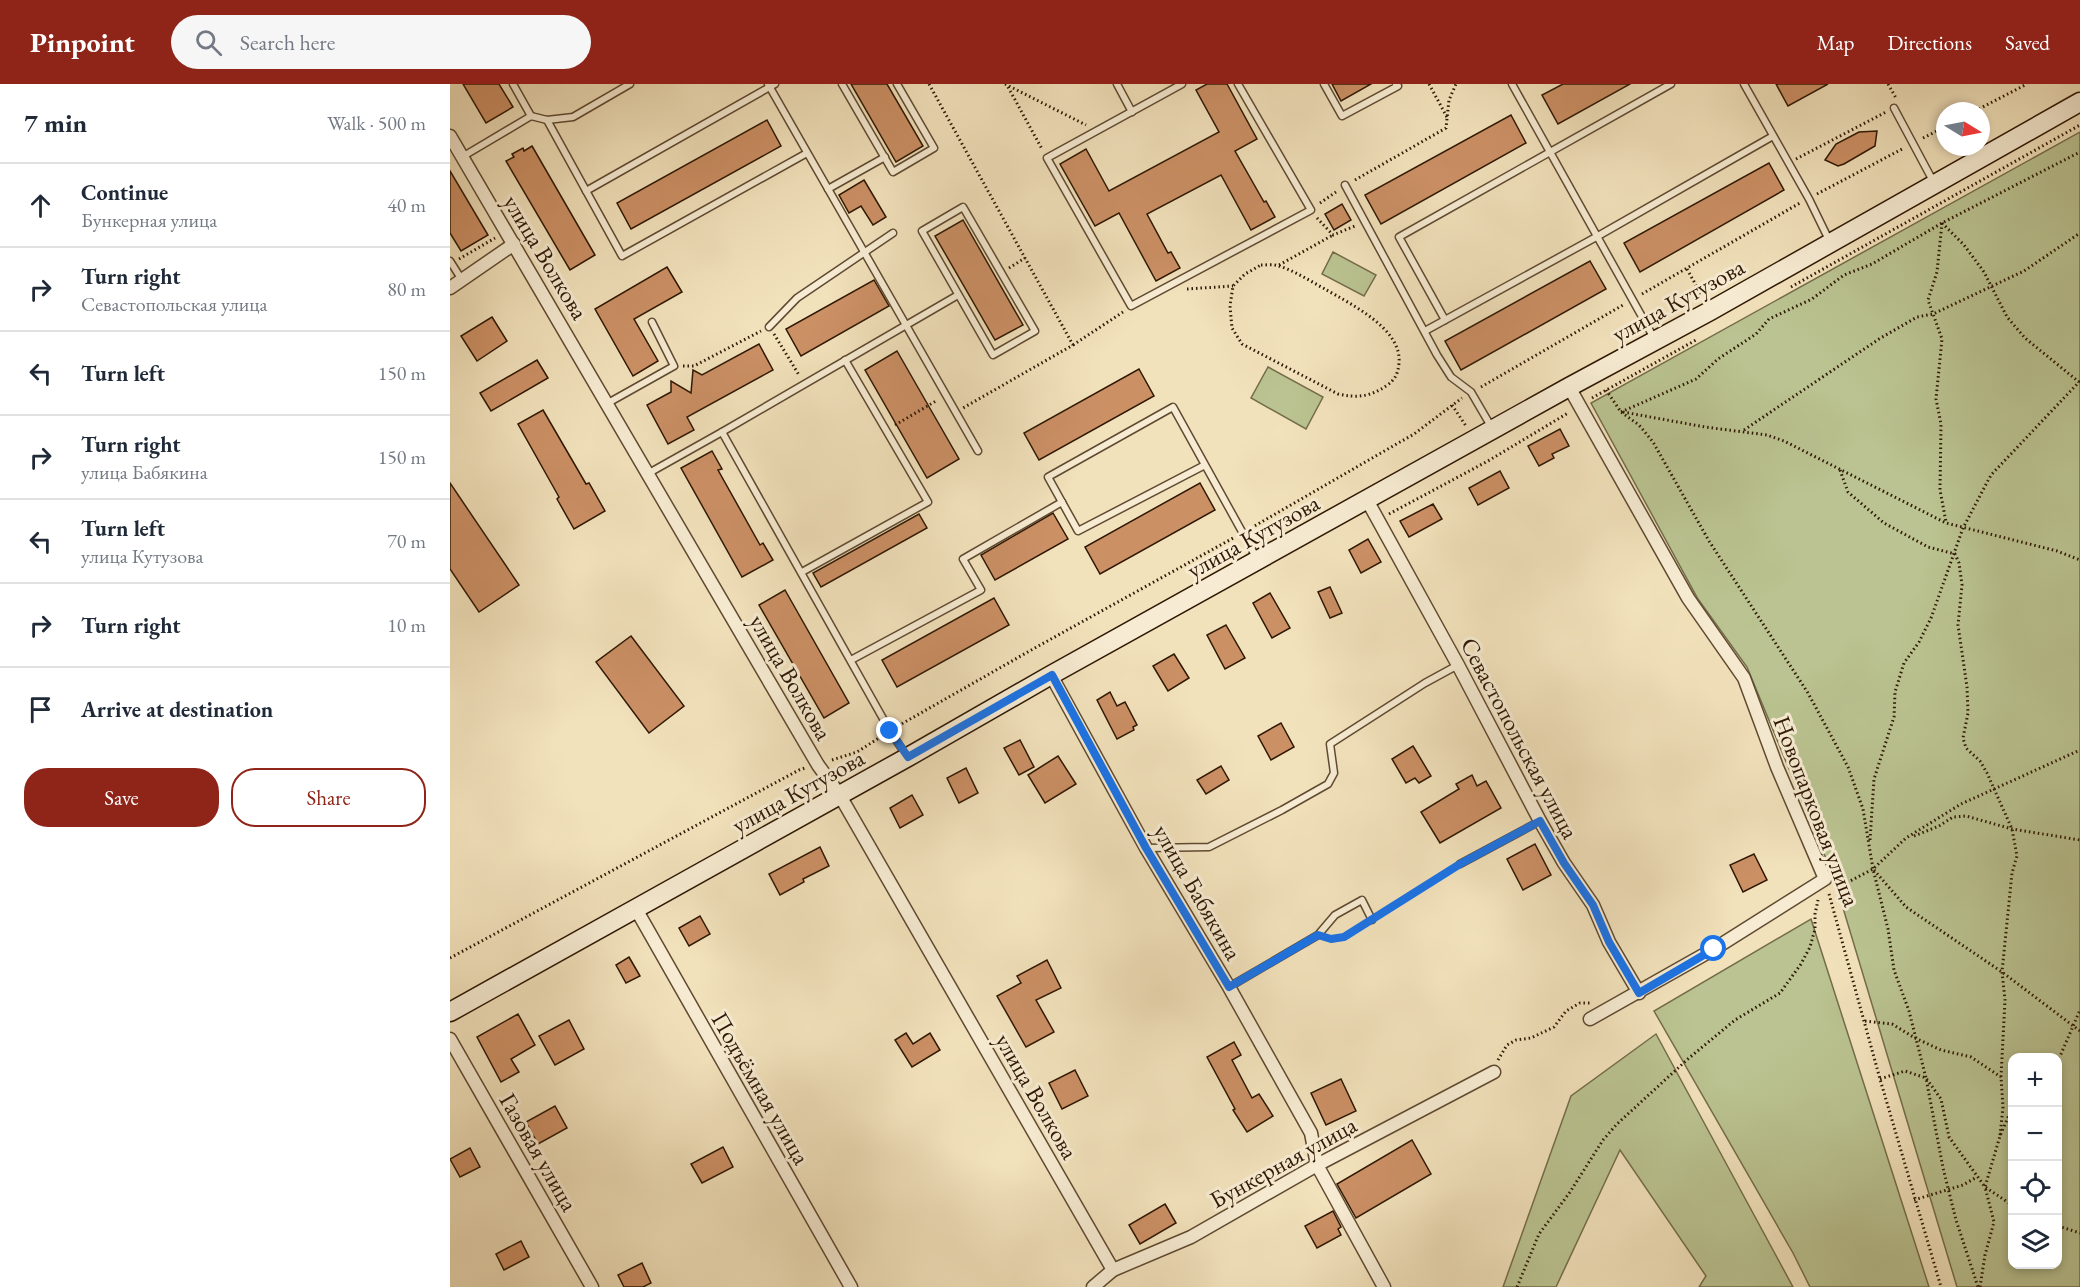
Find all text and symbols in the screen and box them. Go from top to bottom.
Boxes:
search box [171,15,591,69]
text: Pinpoint [30,24,135,60]
icon: search [192,26,225,59]
text: Search here [240,28,335,57]
text: Map [1817,29,1854,56]
text: Directions [1887,29,1972,56]
text: Saved [2005,29,2050,56]
north arrow [1936,102,1990,156]
text: 7 min [24,106,87,140]
text: Walk · 500 m [327,110,426,136]
text: Continue [81,178,168,207]
icon: ahead [24,189,57,222]
street label: улица Волкова [497,189,596,326]
text: 40 m [387,192,426,218]
text: Бункерная улица [81,207,217,233]
street label: улица Кутузова [1606,251,1750,349]
text: Turn right [81,262,180,291]
icon: right [24,273,57,306]
text: 80 m [387,276,426,302]
text: Севастопольская улица [81,291,268,317]
icon: left [24,357,57,390]
text: Turn left [81,359,165,388]
text: 150 m [378,360,426,386]
text: Turn right [81,430,180,459]
icon: right [24,441,57,474]
text: 150 m [378,444,426,470]
text: улица Бабякина [81,459,208,485]
street label: улица Кутузова [1181,487,1325,585]
text: Turn left [81,514,165,543]
icon: left [24,525,57,558]
text: 70 m [387,528,426,554]
text: улица Кутузова [81,543,204,569]
street label: улица Волкова [742,608,840,746]
icon: right [24,609,57,642]
text: Turn right [81,611,180,640]
text: 10 m [387,612,426,638]
street label: Севастопольская улица [1454,632,1586,844]
icon: arrive [24,693,57,726]
text: Arrive at destination [81,695,273,724]
street label: Новопарковая улица [1766,711,1868,911]
route end [876,717,902,743]
street label: улица Кутузова [726,742,870,840]
button: Save [24,768,219,827]
button: Share [231,768,426,827]
street label: улица Бабякина [1147,818,1250,966]
route start [1700,935,1726,961]
street label: Подъёмная улица [705,1006,818,1170]
street label: улица Волкова [988,1027,1086,1165]
map controls [2008,1053,2062,1269]
button: + [2008,1053,2062,1107]
street label: Газовая улица [493,1087,586,1217]
button: − [2008,1107,2062,1161]
street label: Бункерная улица [1204,1109,1362,1215]
button: locate [2008,1161,2062,1215]
button: layers [2008,1215,2062,1269]

